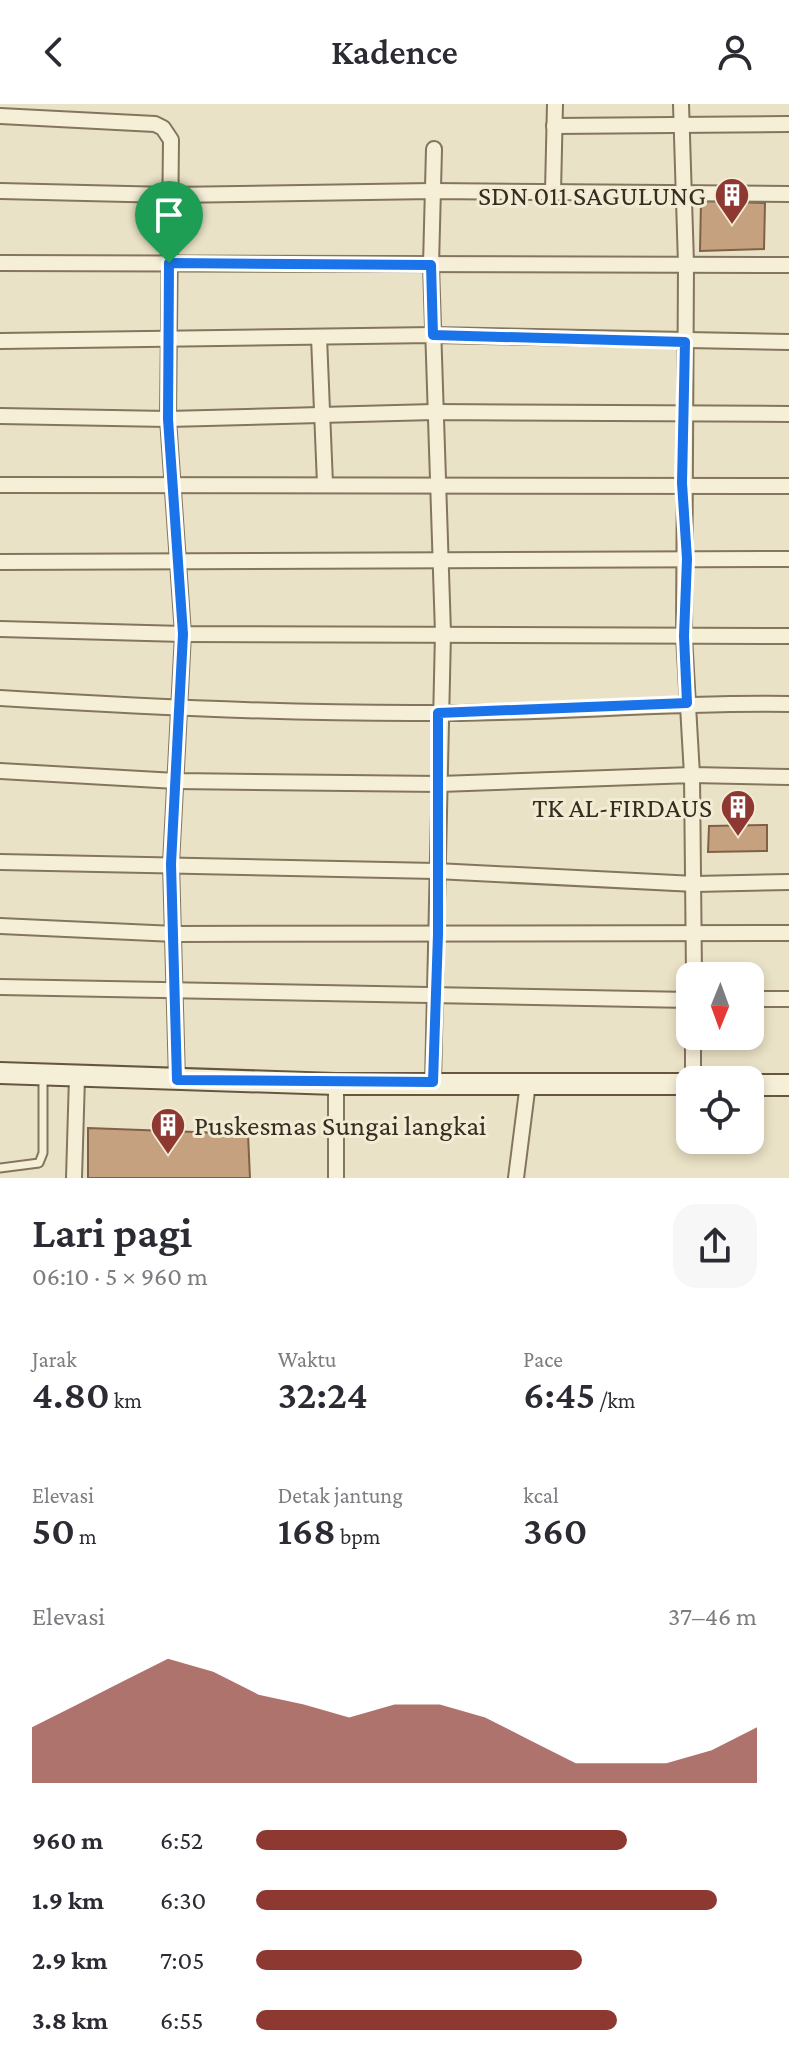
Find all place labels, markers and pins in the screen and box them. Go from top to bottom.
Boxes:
building icon: SDN 011 SAGULUNG [713,176,751,226]
place label: SDN 011 SAGULUNG [478,180,706,211]
pin [135,181,203,263]
building icon: TK AL-FIRDAUS [719,788,757,838]
place label: TK AL-FIRDAUS [532,792,712,823]
building icon: Puskesmas Sungai langkai [149,1106,187,1156]
place label: Puskesmas Sungai langkai [194,1110,486,1141]

